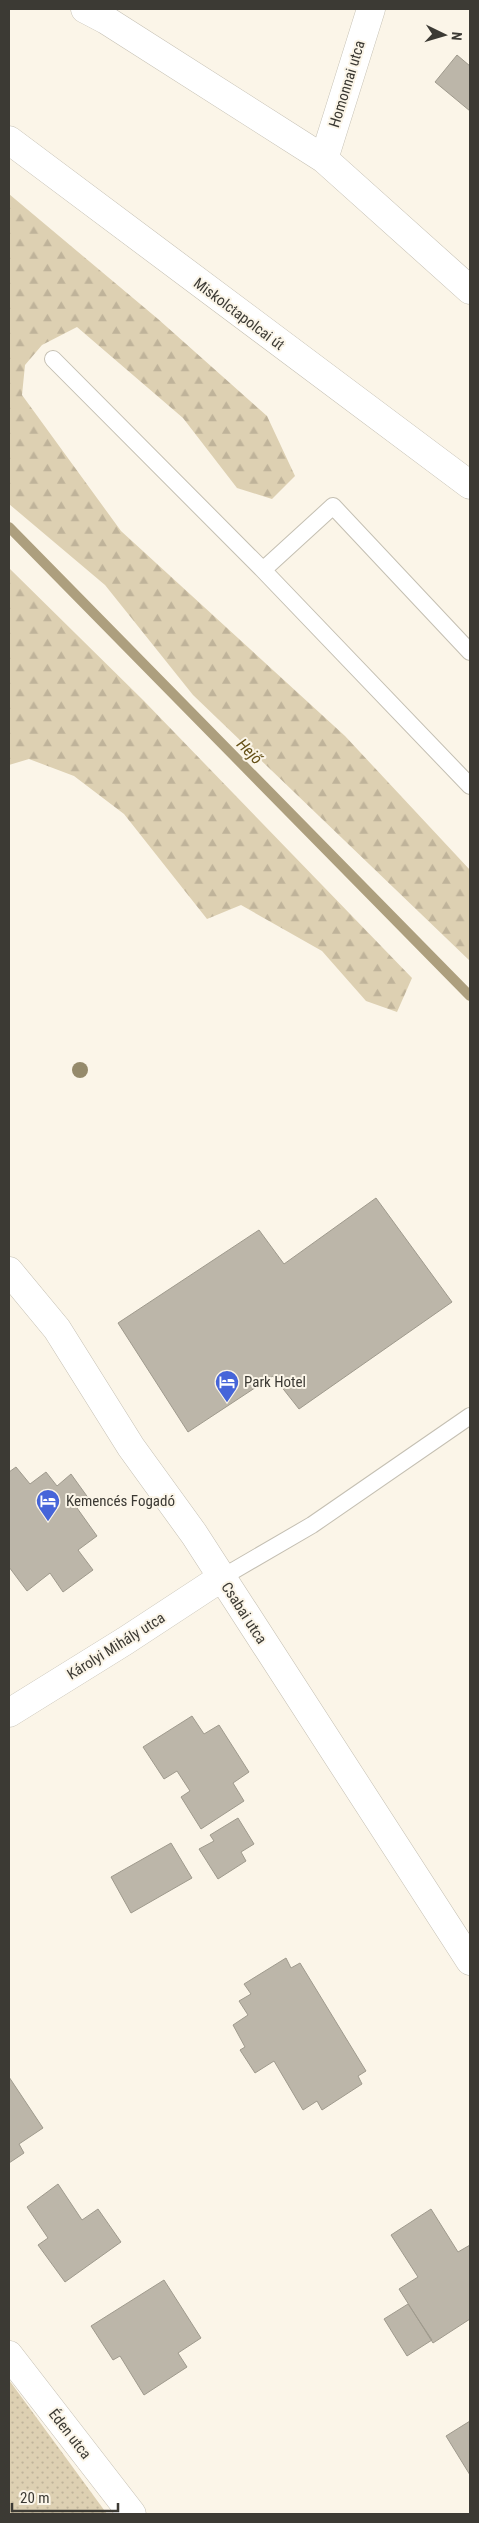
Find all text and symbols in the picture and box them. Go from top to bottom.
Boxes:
north arrow [419,10,469,60]
text: N [449,31,465,41]
street label: Homonnai utca [325,38,369,130]
street label: Miskolctapolcai út [190,274,288,354]
water label: Hejő [233,735,267,769]
hotel icon: Park Hotel [214,1369,240,1403]
place label: Park Hotel [244,1373,306,1391]
hotel icon: Kemencés Fogadó [35,1488,61,1522]
place label: Kemencés Fogadó [66,1492,175,1510]
street label: Csabai utca [217,1579,271,1647]
street label: Károlyi Mihály utca [64,1609,168,1683]
street label: Éden utca [45,2405,95,2463]
scale bar [12,2480,119,2512]
text: 20 m [20,2489,50,2507]

